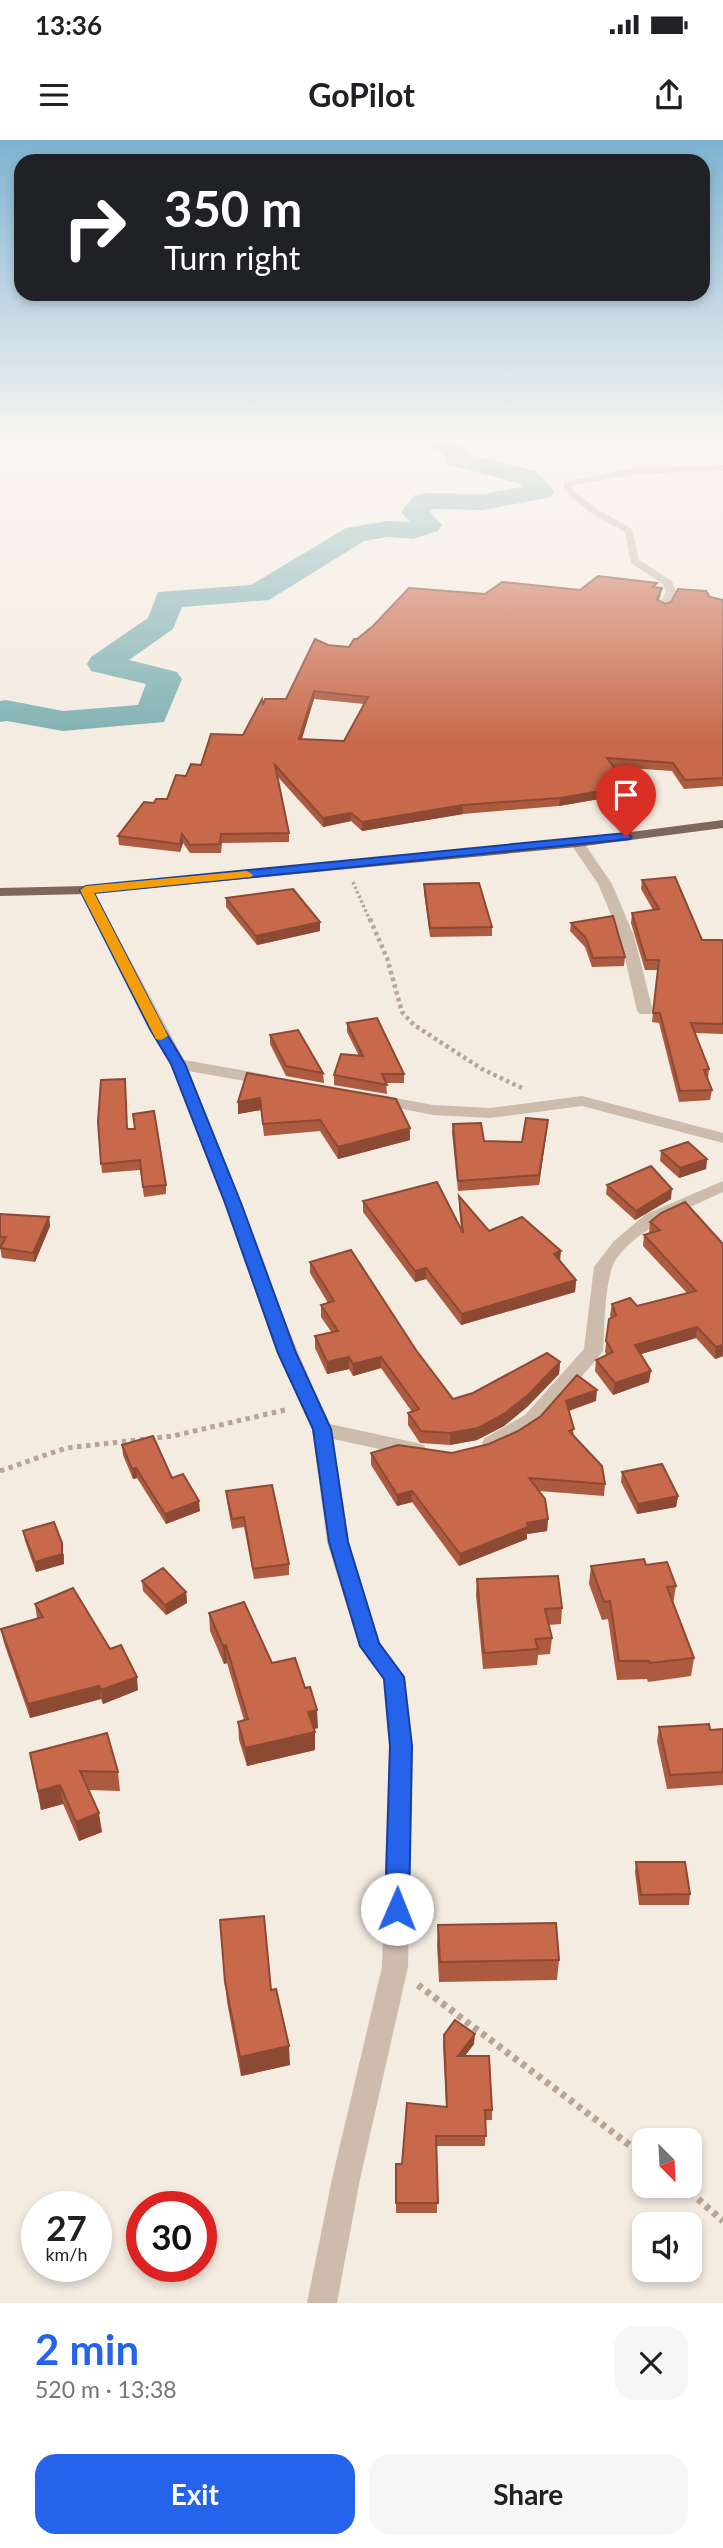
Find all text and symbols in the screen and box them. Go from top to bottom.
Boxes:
text: 13:36 [35,9,102,41]
text: GoPilot [308,75,415,114]
icon: menu [35,76,73,114]
icon: share [650,76,688,114]
text: 350 m [164,179,302,237]
icon: right [49,182,140,273]
text: Turn right [164,238,300,277]
pin [596,765,656,837]
icon: arrive [607,776,645,814]
position arrow [360,1872,434,1946]
north arrow [632,2128,702,2198]
map controls [632,2128,702,2282]
speed limit sign: 30 [126,2191,217,2282]
text: 27 [46,2206,87,2248]
button: sound [632,2212,702,2282]
text: km/h [45,2243,88,2265]
text: 2 min [35,2324,139,2374]
button: close [614,2326,688,2400]
text: 520 m · 13:38 [35,2375,177,2403]
button: Exit [35,2454,355,2534]
button: Share [369,2454,688,2534]

